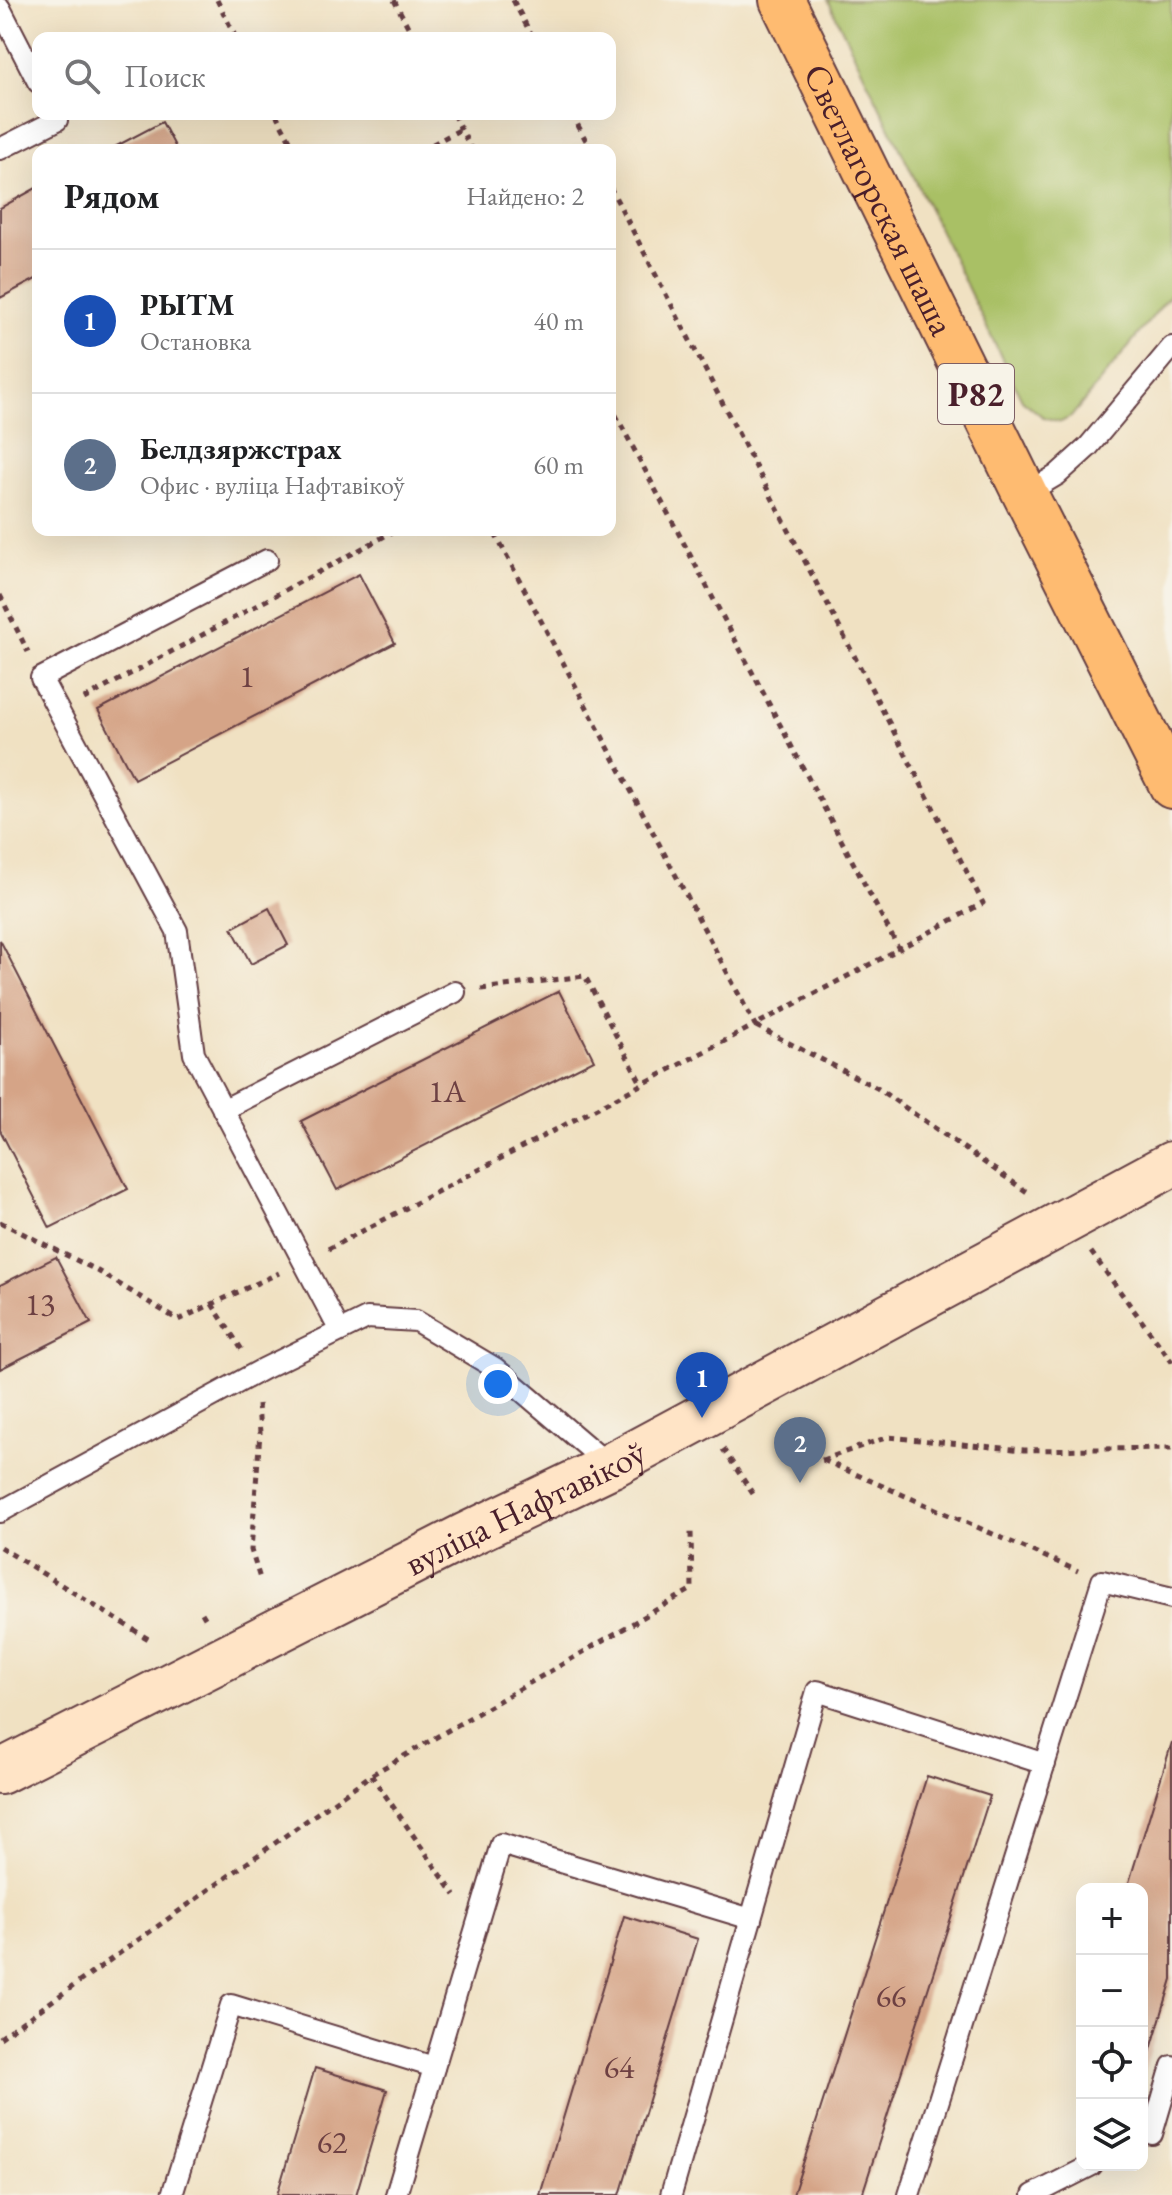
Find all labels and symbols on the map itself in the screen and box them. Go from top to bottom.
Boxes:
street label: Светлагорская шаша [793,56,967,343]
road number: Р82 [938,364,1014,424]
house number: 1 [239,655,255,697]
house number: 1А [428,1070,467,1112]
house number: 13 [25,1283,55,1325]
pin: 1 [676,1352,728,1418]
your location [478,1364,518,1404]
pin: 2 [774,1417,826,1483]
street label: вуліца Нафтавікоў [396,1428,654,1586]
house number: 66 [876,1975,906,2017]
house number: 64 [604,2046,635,2088]
house number: 62 [317,2121,348,2163]

